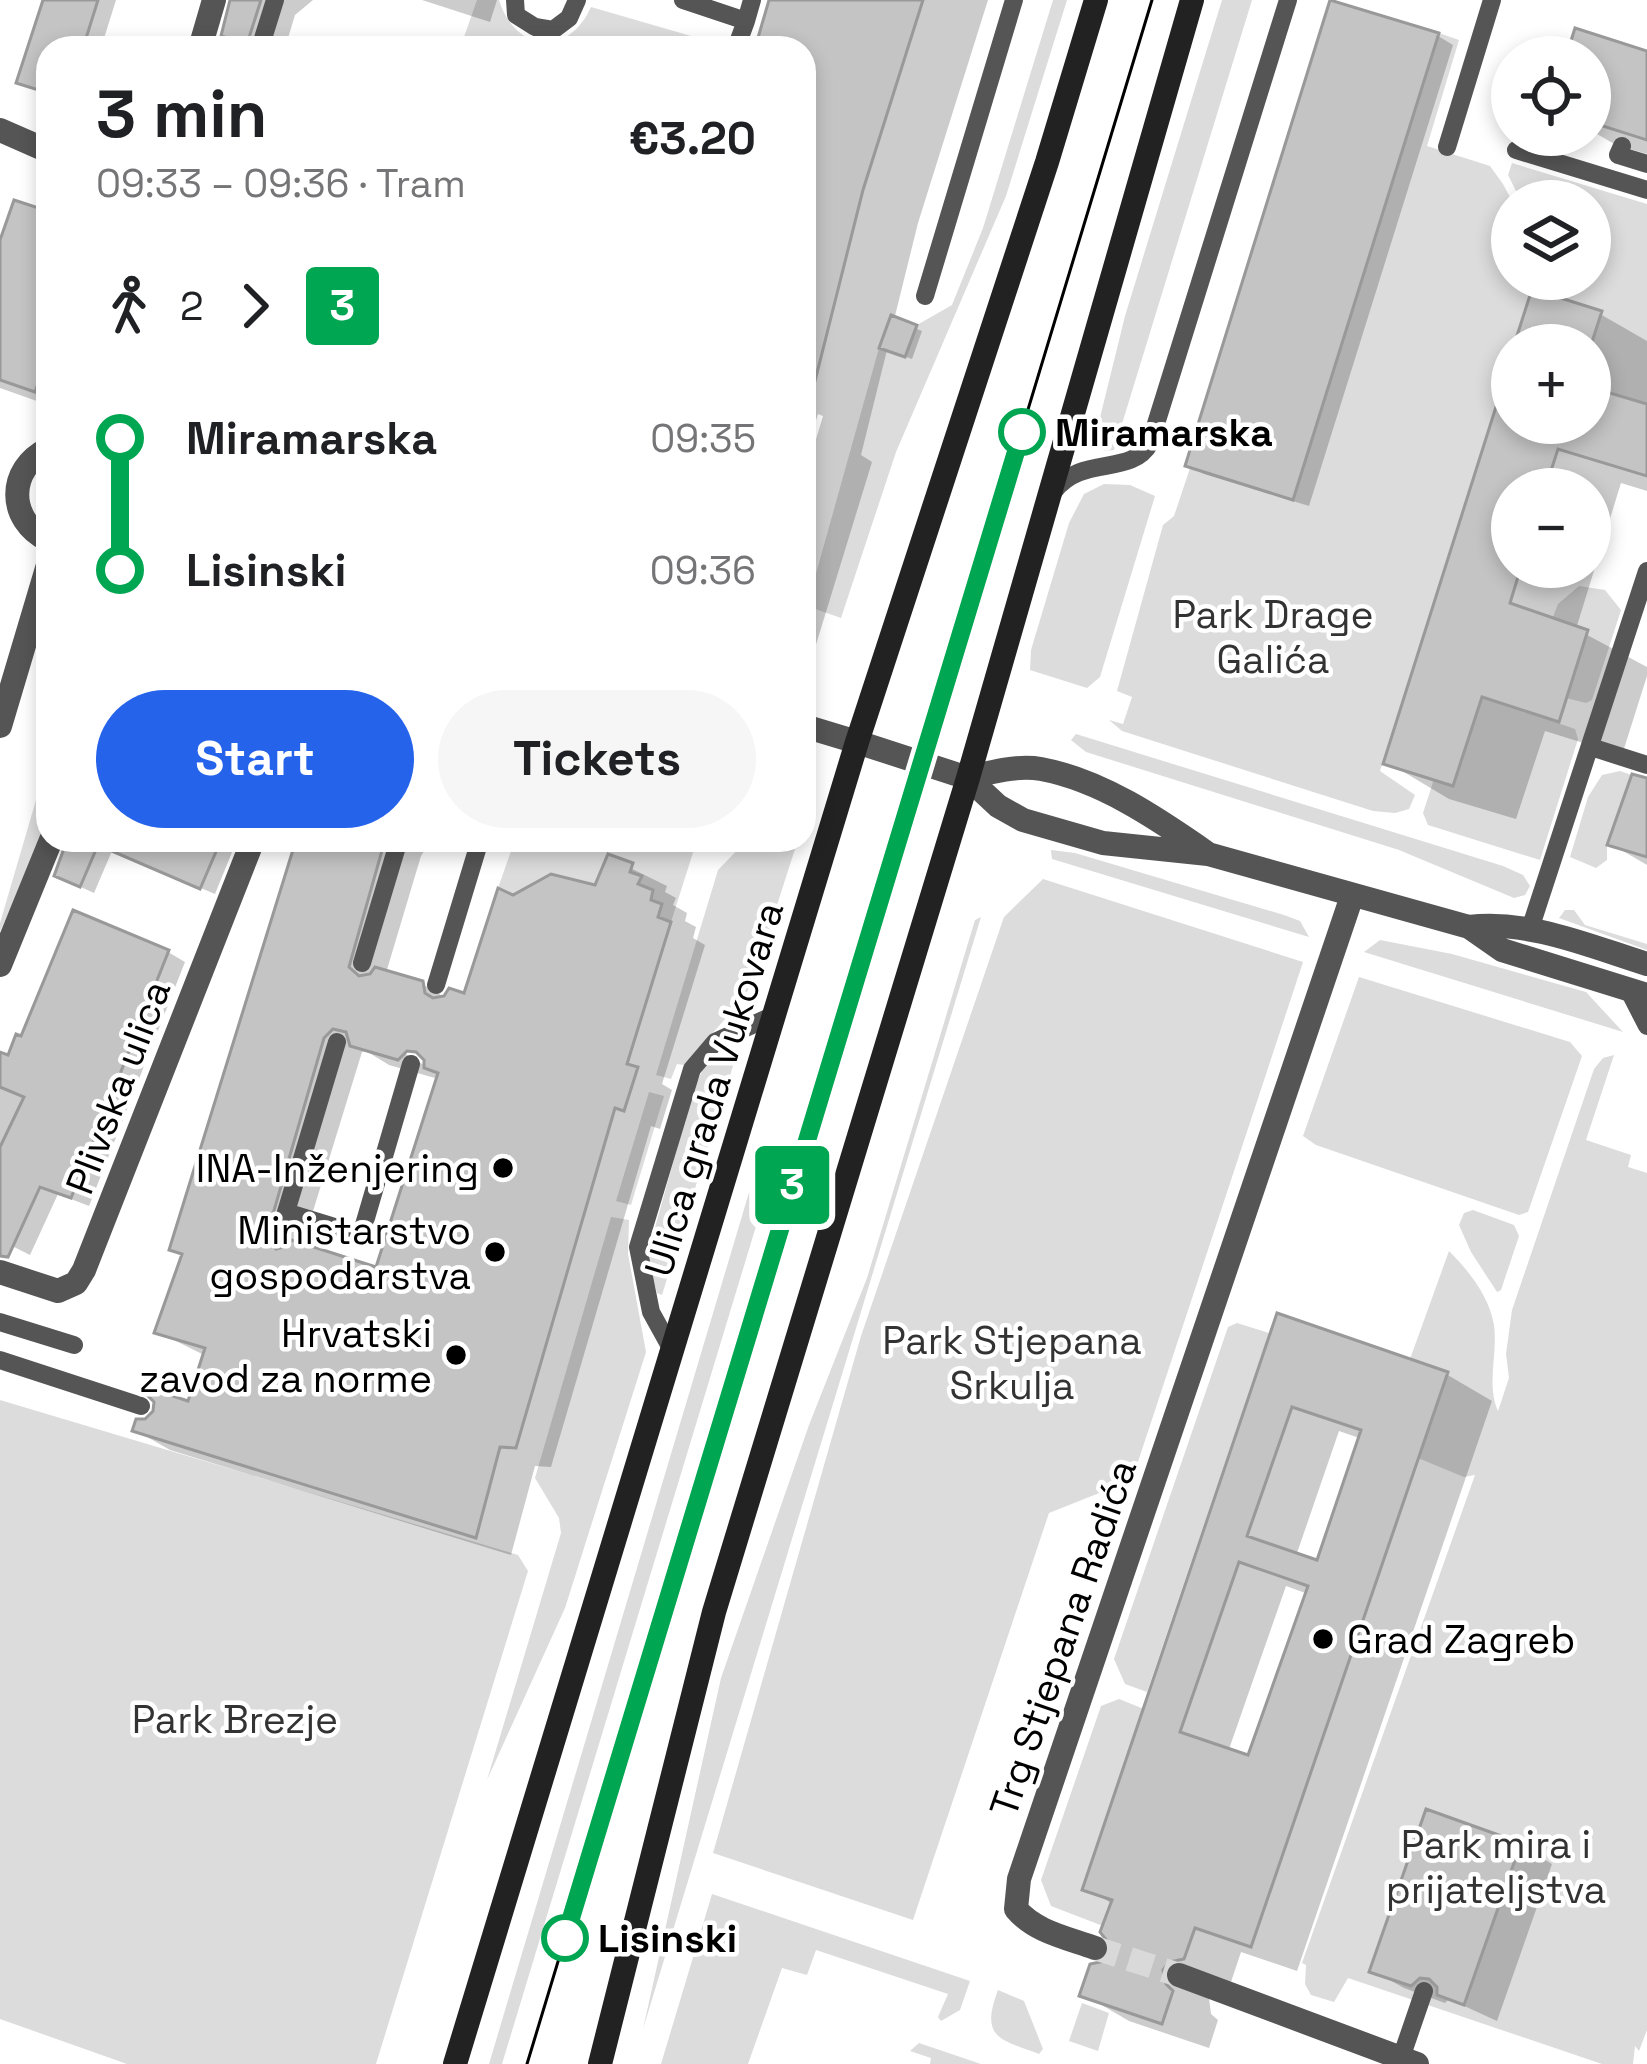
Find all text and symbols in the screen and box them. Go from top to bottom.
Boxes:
map controls [1491,36,1611,588]
button: locate [1491,36,1611,156]
text: 3 min [96,72,267,156]
text: €3.20 [629,110,756,167]
text: 09:33 – 09:36 · Tram [96,159,466,208]
button: layers [1491,180,1611,300]
icon: walk [96,273,162,339]
icon: forward [222,273,288,339]
text: 3 [330,279,355,332]
text: 2 [180,282,204,331]
button: + [1491,324,1611,444]
place label: Miramarska [1055,408,1273,457]
text: Miramarska [186,410,437,467]
marker: Miramarska [1000,410,1044,454]
text: 09:35 [650,414,756,463]
button: − [1491,468,1611,588]
text: Lisinski [186,542,347,599]
text: 09:36 [650,546,756,595]
park label: Park Drage Galića [1172,590,1374,684]
button: Start [96,690,414,828]
button: Tickets [438,690,756,828]
street label: Ulica grada Vukovara [634,896,794,1282]
street label: Plivska ulica [55,973,181,1201]
place label: INA-Inženjering [196,1144,479,1193]
line badge: 3 [753,1146,831,1224]
marker: INA-Inženjering [490,1155,516,1181]
text: 3 [779,1158,805,1211]
place label: Ministarstvo gospodarstva [209,1206,471,1300]
marker: Ministarstvo gospodarstva [482,1239,508,1265]
place label: Hrvatski zavod za norme [139,1309,432,1403]
park label: Park Stjepana Srkulja [882,1316,1142,1410]
marker: Hrvatski zavod za norme [443,1342,469,1368]
street label: Trg Stjepana Radića [979,1453,1147,1823]
place label: Grad Zagreb [1347,1615,1575,1664]
marker: Grad Zagreb [1310,1626,1336,1652]
park label: Park Brezje [132,1695,338,1744]
park label: Park mira i prijateljstva [1386,1820,1606,1914]
place label: Lisinski [598,1914,737,1963]
marker: Lisinski [543,1916,587,1960]

